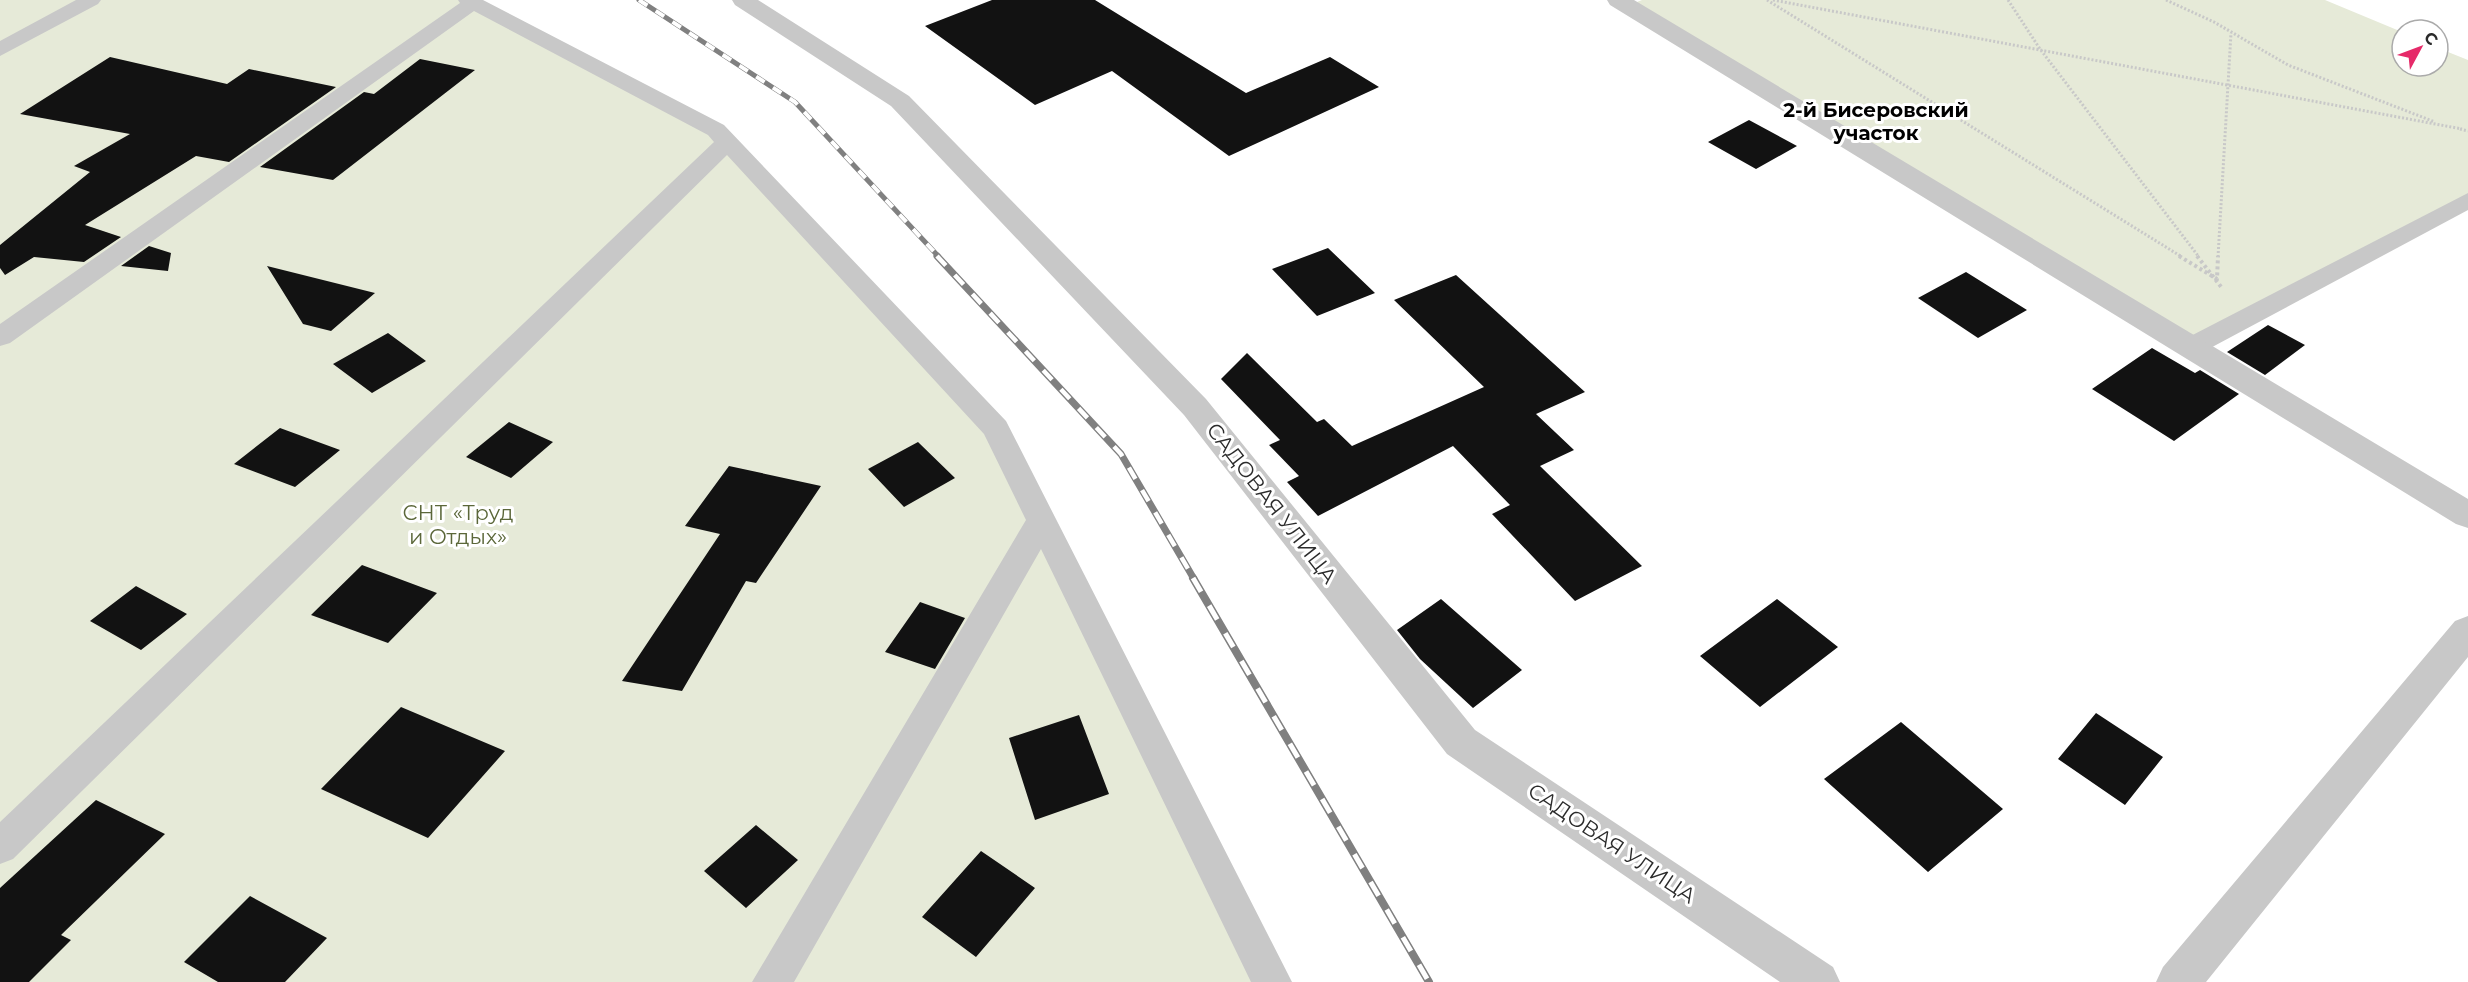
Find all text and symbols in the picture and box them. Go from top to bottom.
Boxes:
north arrow [2390,18,2450,78]
text: С [2420,28,2442,49]
district label: 2-й Бисеровский участок [1783,98,1969,145]
street label: САДОВАЯ УЛИЦА [1202,418,1343,589]
park label: СНТ «Труд и Отдых» [403,500,513,549]
street label: САДОВАЯ УЛИЦА [1523,778,1701,909]

